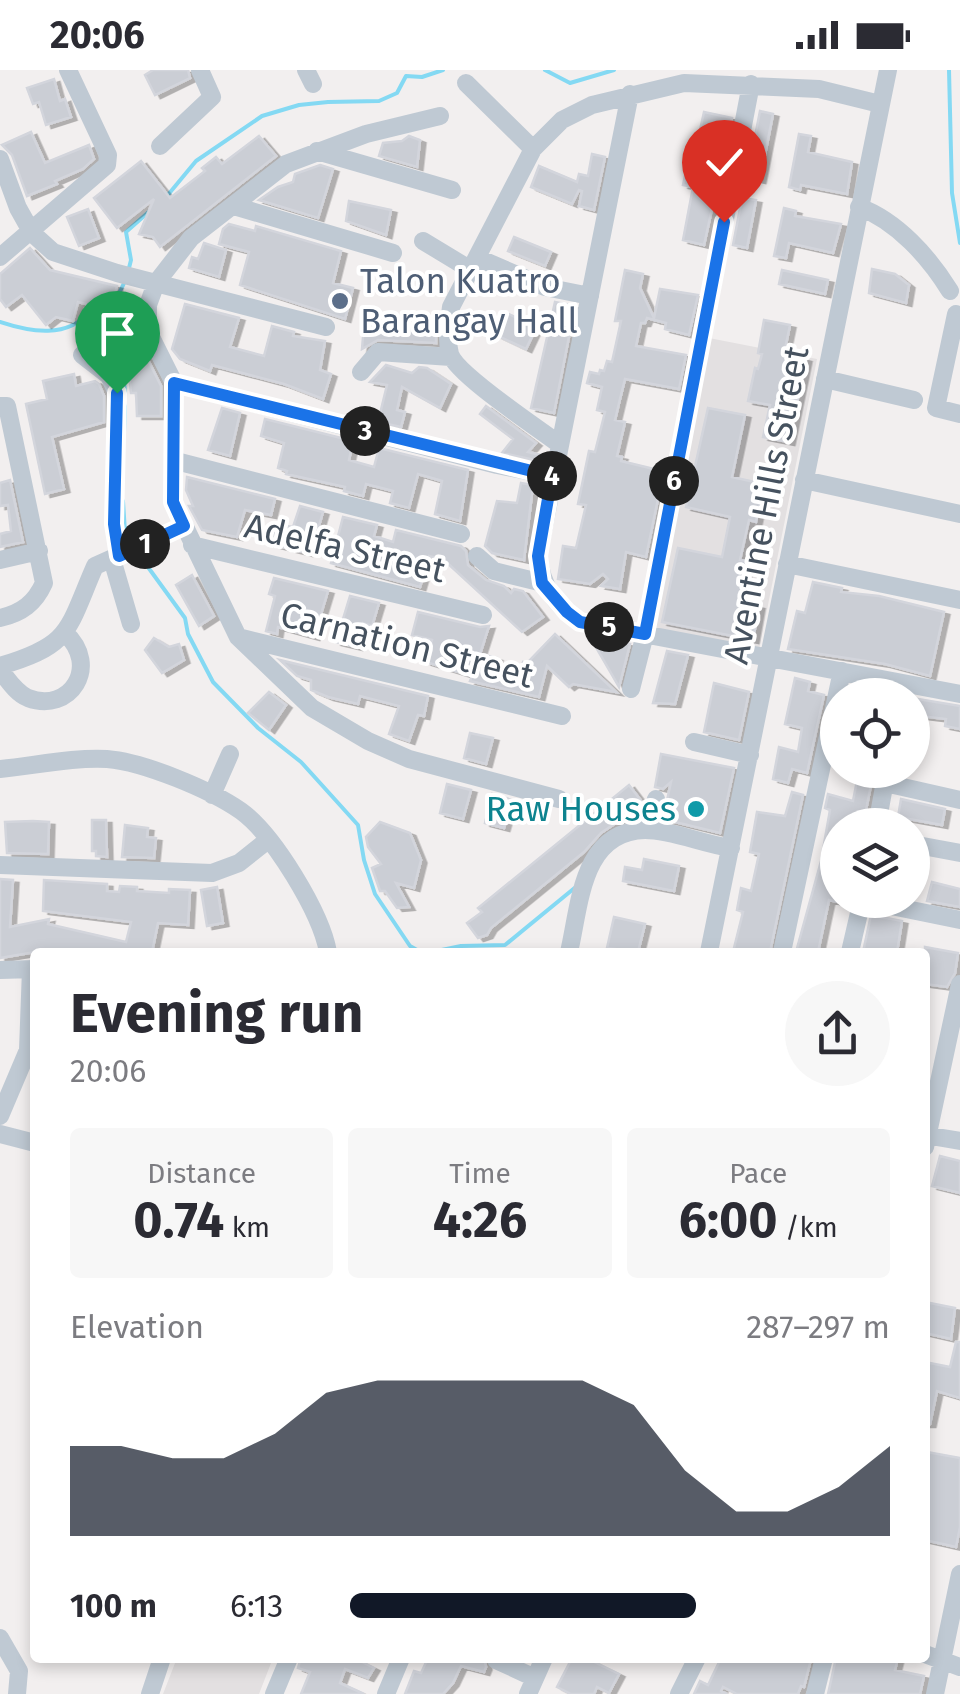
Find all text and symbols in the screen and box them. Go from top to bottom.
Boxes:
text: 20:06 [50,12,145,58]
pin [682,120,767,223]
icon: check [697,135,752,190]
place label: Talon Kuatro Barangay Hall [360,260,578,342]
marker: Talon Kuatro Barangay Hall [329,290,351,312]
pin [75,291,160,394]
icon: arrive [90,306,145,361]
street label: Aventine Hills Street [715,342,817,667]
pin: 3 [340,406,390,456]
text: 3 [358,414,372,447]
pin: 4 [527,451,577,501]
pin: 6 [649,456,699,506]
text: 4 [544,459,560,492]
text: 6 [666,464,682,497]
street label: Adelfa Street [241,505,450,592]
pin: 1 [120,519,170,569]
text: 1 [139,527,152,560]
street label: Carnation Street [276,593,538,697]
pin: 5 [584,602,634,652]
text: 5 [601,610,617,643]
map controls [820,678,930,918]
button: locate [820,678,930,788]
place label: Raw Houses [486,788,676,830]
marker: Raw Houses [685,798,707,820]
button: layers [820,808,930,918]
text: Evening run [70,981,364,1047]
button: share [785,981,890,1086]
text: 20:06 [70,1052,146,1090]
text: Distance [147,1157,256,1190]
text: Time [449,1157,511,1190]
text: Pace [729,1157,787,1190]
text: 0.74 [133,1190,224,1250]
text: 4:26 [433,1190,527,1250]
text: 6:00 [679,1190,778,1250]
text: km [224,1211,270,1244]
text: /km [778,1211,838,1244]
text: Elevation [70,1308,204,1346]
text: 287–297 m [746,1308,890,1346]
text: 100 m [70,1587,157,1625]
text: 6:13 [230,1587,283,1625]

